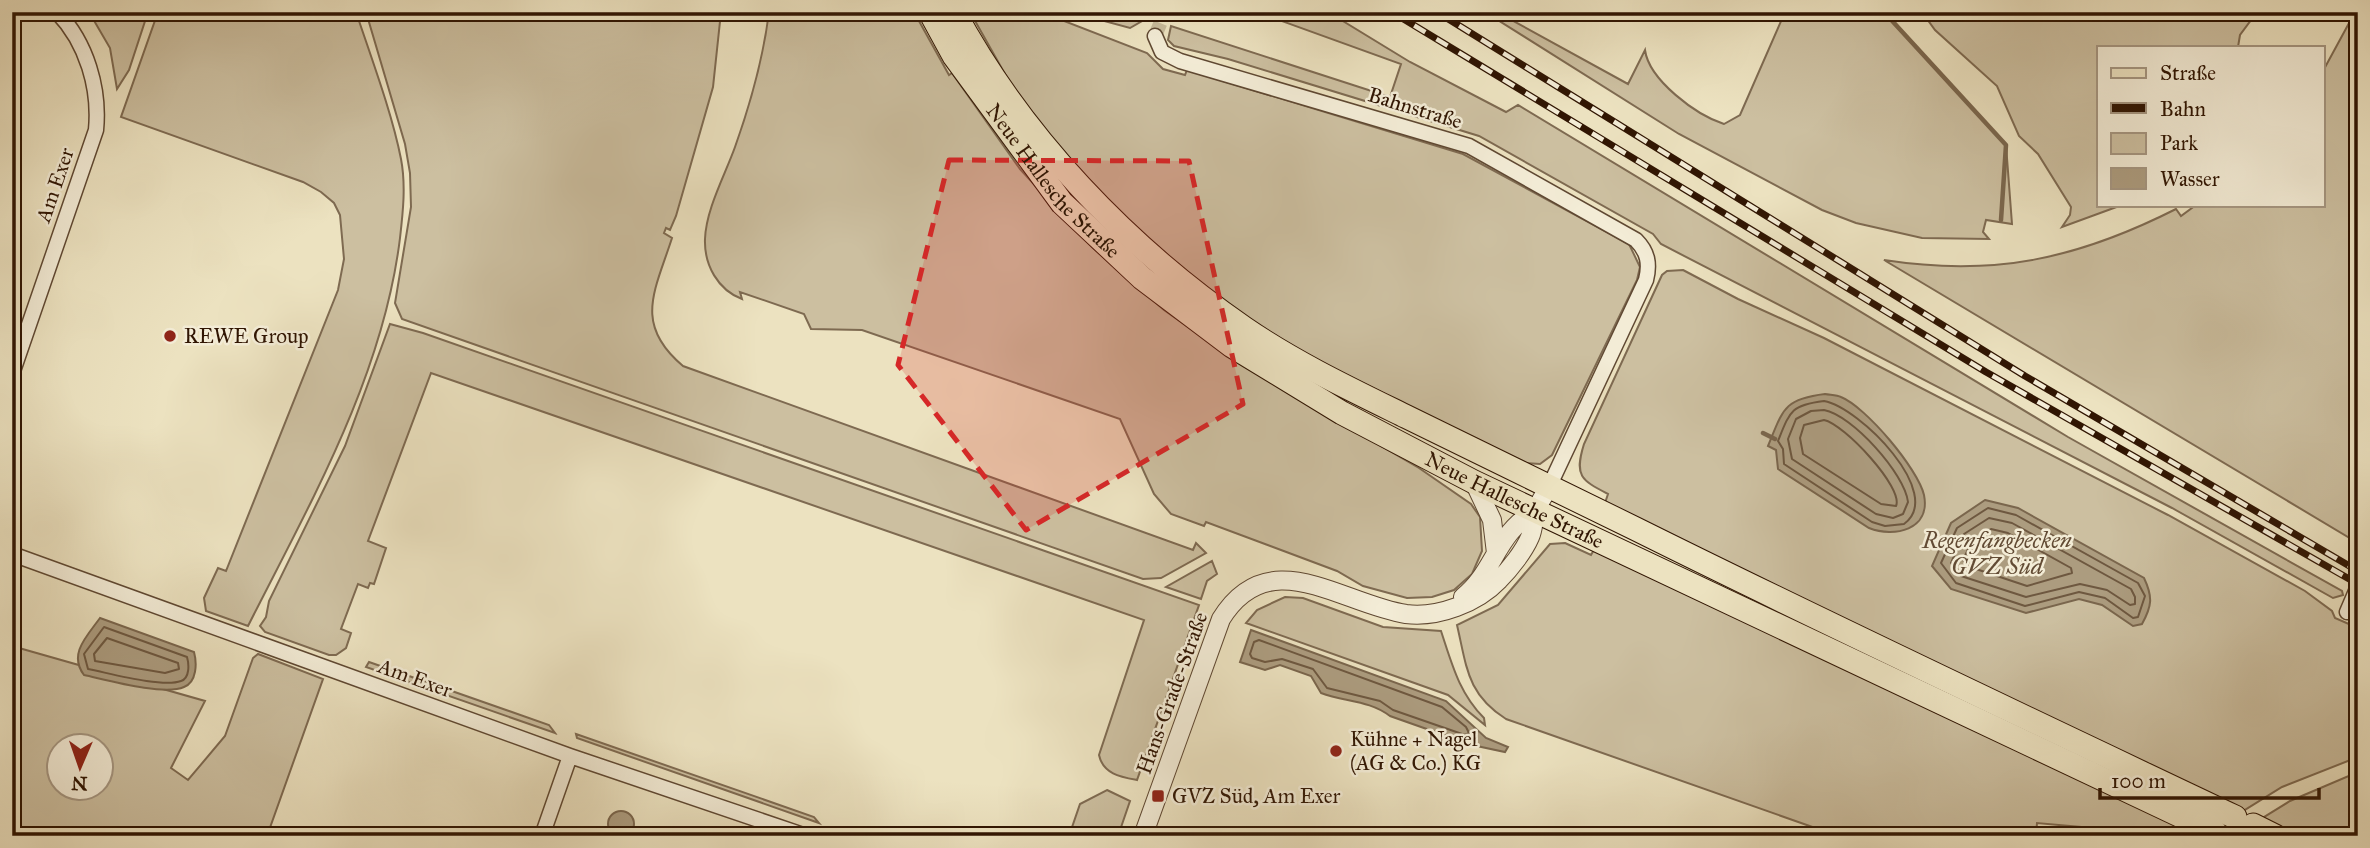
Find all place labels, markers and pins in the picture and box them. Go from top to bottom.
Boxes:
place label: REWE Group [184,323,309,349]
marker: REWE Group [162,328,178,344]
place label: Kühne + Nagel (AG & Co.) KG [1350,726,1481,776]
marker: Kühne + Nagel (AG & Co.) KG [1328,743,1344,759]
place label: GVZ Süd, Am Exer [1172,783,1341,809]
marker: GVZ Süd, Am Exer [1150,788,1166,804]

